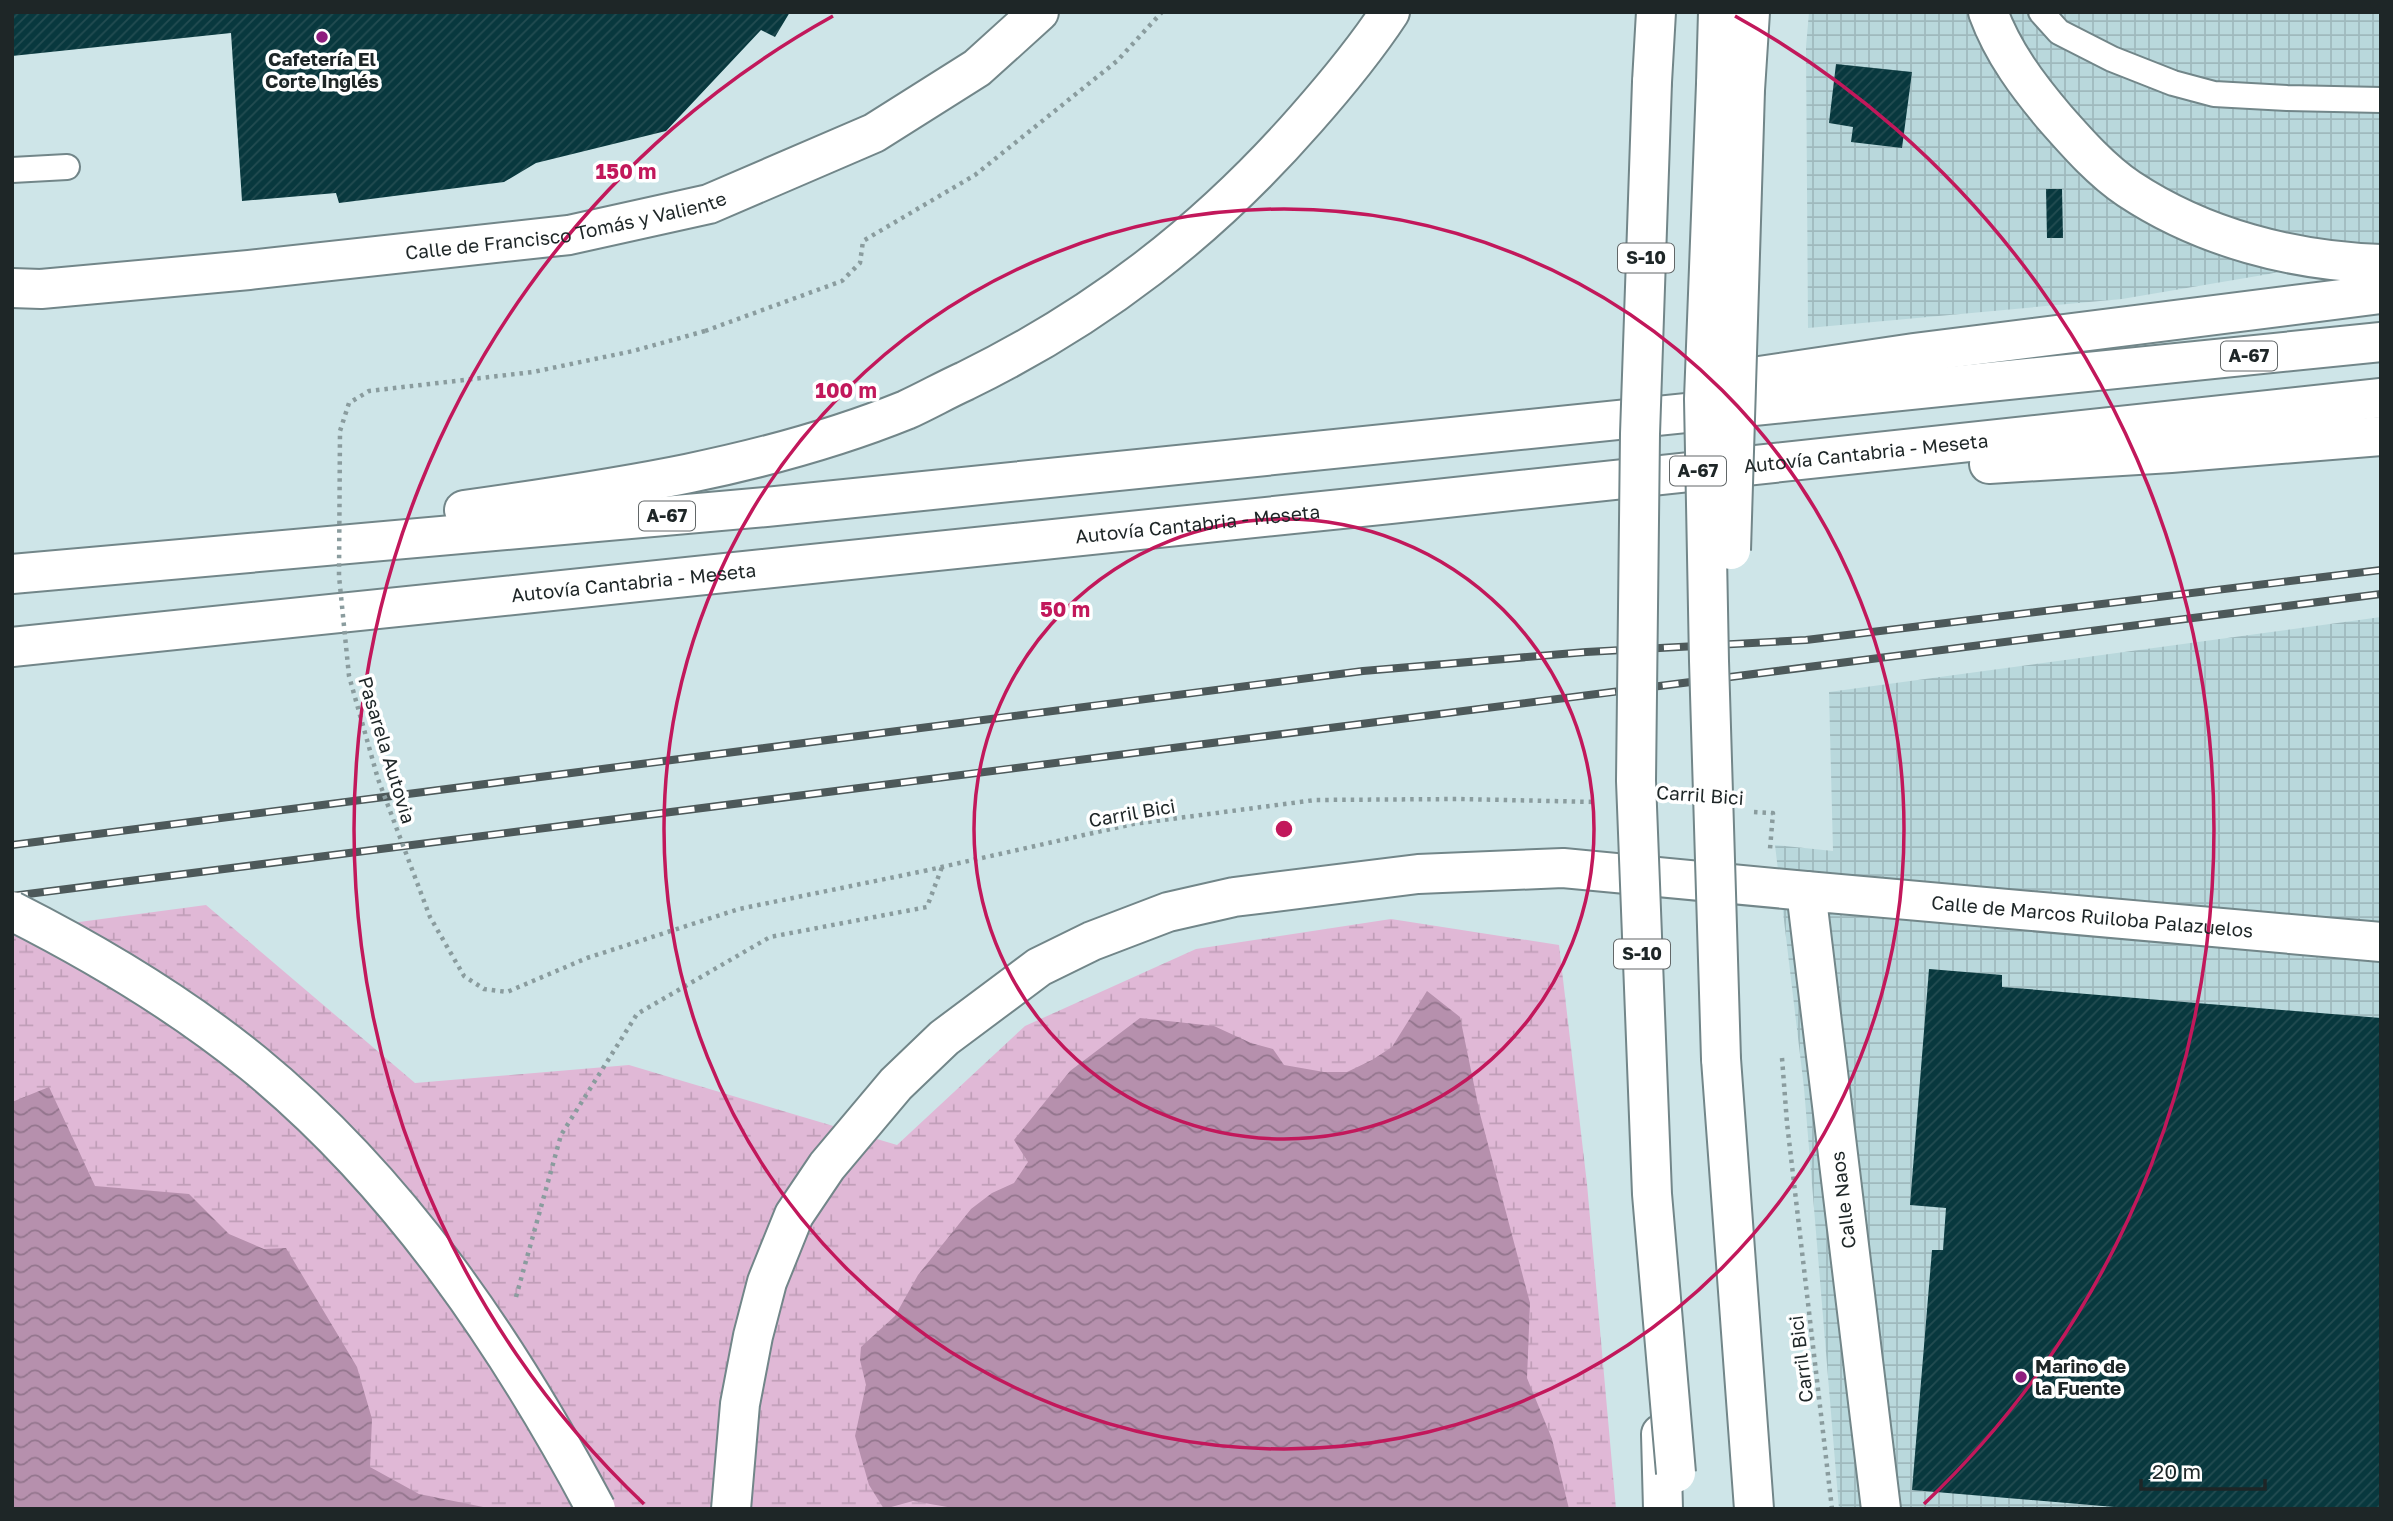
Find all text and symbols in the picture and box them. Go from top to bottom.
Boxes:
marker: Cafetería El Corte Inglés [314,29,330,45]
place label: Cafetería El Corte Inglés [265,47,379,92]
text: 150 m [596,158,656,184]
street label: Calle de Francisco Tomás y Valiente [404,186,730,264]
road number: S-10 [1618,244,1674,272]
road number: A-67 [2221,342,2277,370]
text: 100 m [815,377,877,403]
street label: Autovía Cantabria - Meseta [1742,428,1989,477]
road number: A-67 [1670,457,1726,486]
street label: Autovía Cantabria - Meseta [1074,499,1321,548]
road number: A-67 [639,502,695,530]
street label: Autovía Cantabria - Meseta [510,558,757,606]
text: 50 m [1040,596,1090,622]
street label: Pasarela Autovia [354,674,421,826]
street label: Carril Bici [1656,780,1745,809]
street label: Carril Bici [1087,794,1177,831]
centre of rings [1272,817,1296,841]
street label: Calle de Marcos Ruiloba Palazuelos [1931,890,2254,942]
road number: S-10 [1614,939,1670,968]
street label: Calle Naos [1825,1150,1860,1250]
street label: Carril Bici [1784,1314,1817,1404]
place label: Marino de la Fuente [2035,1354,2126,1399]
marker: Marino de la Fuente [2013,1369,2029,1385]
scale bar [2141,1448,2265,1492]
text: 20 m [2152,1458,2201,1484]

